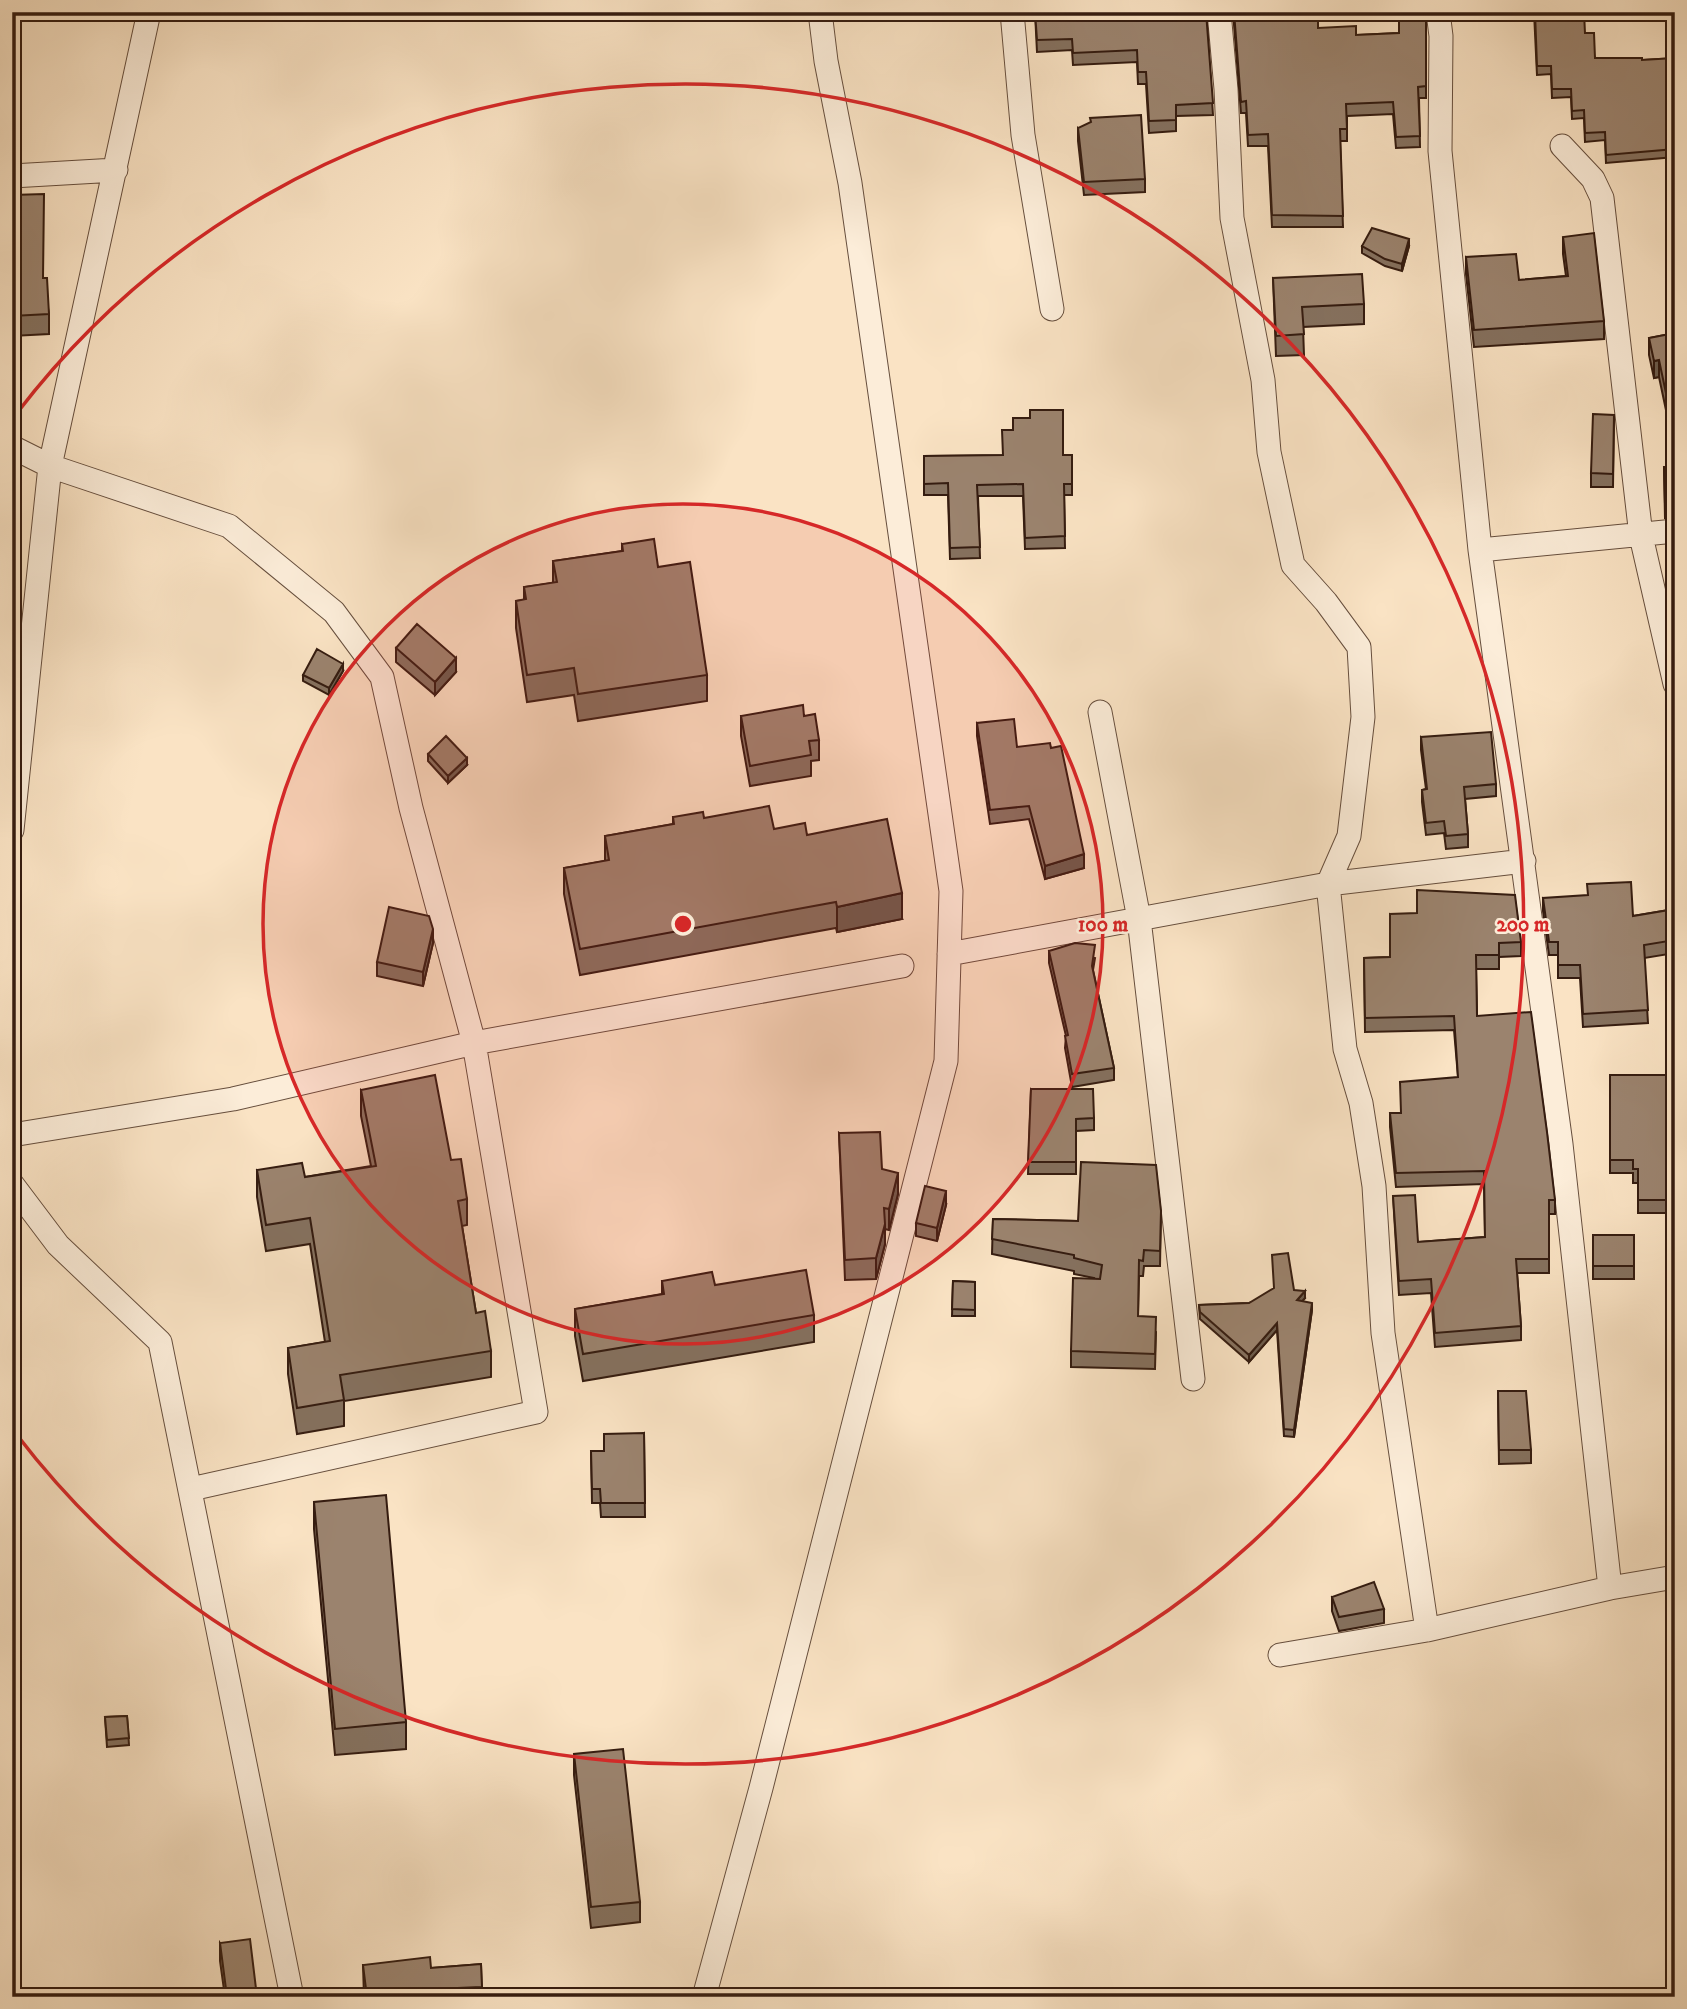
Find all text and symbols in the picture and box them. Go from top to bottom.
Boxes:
centre of rings [671,912,695,936]
text: 100 m [1078,912,1128,938]
text: 200 m [1496,912,1550,938]

